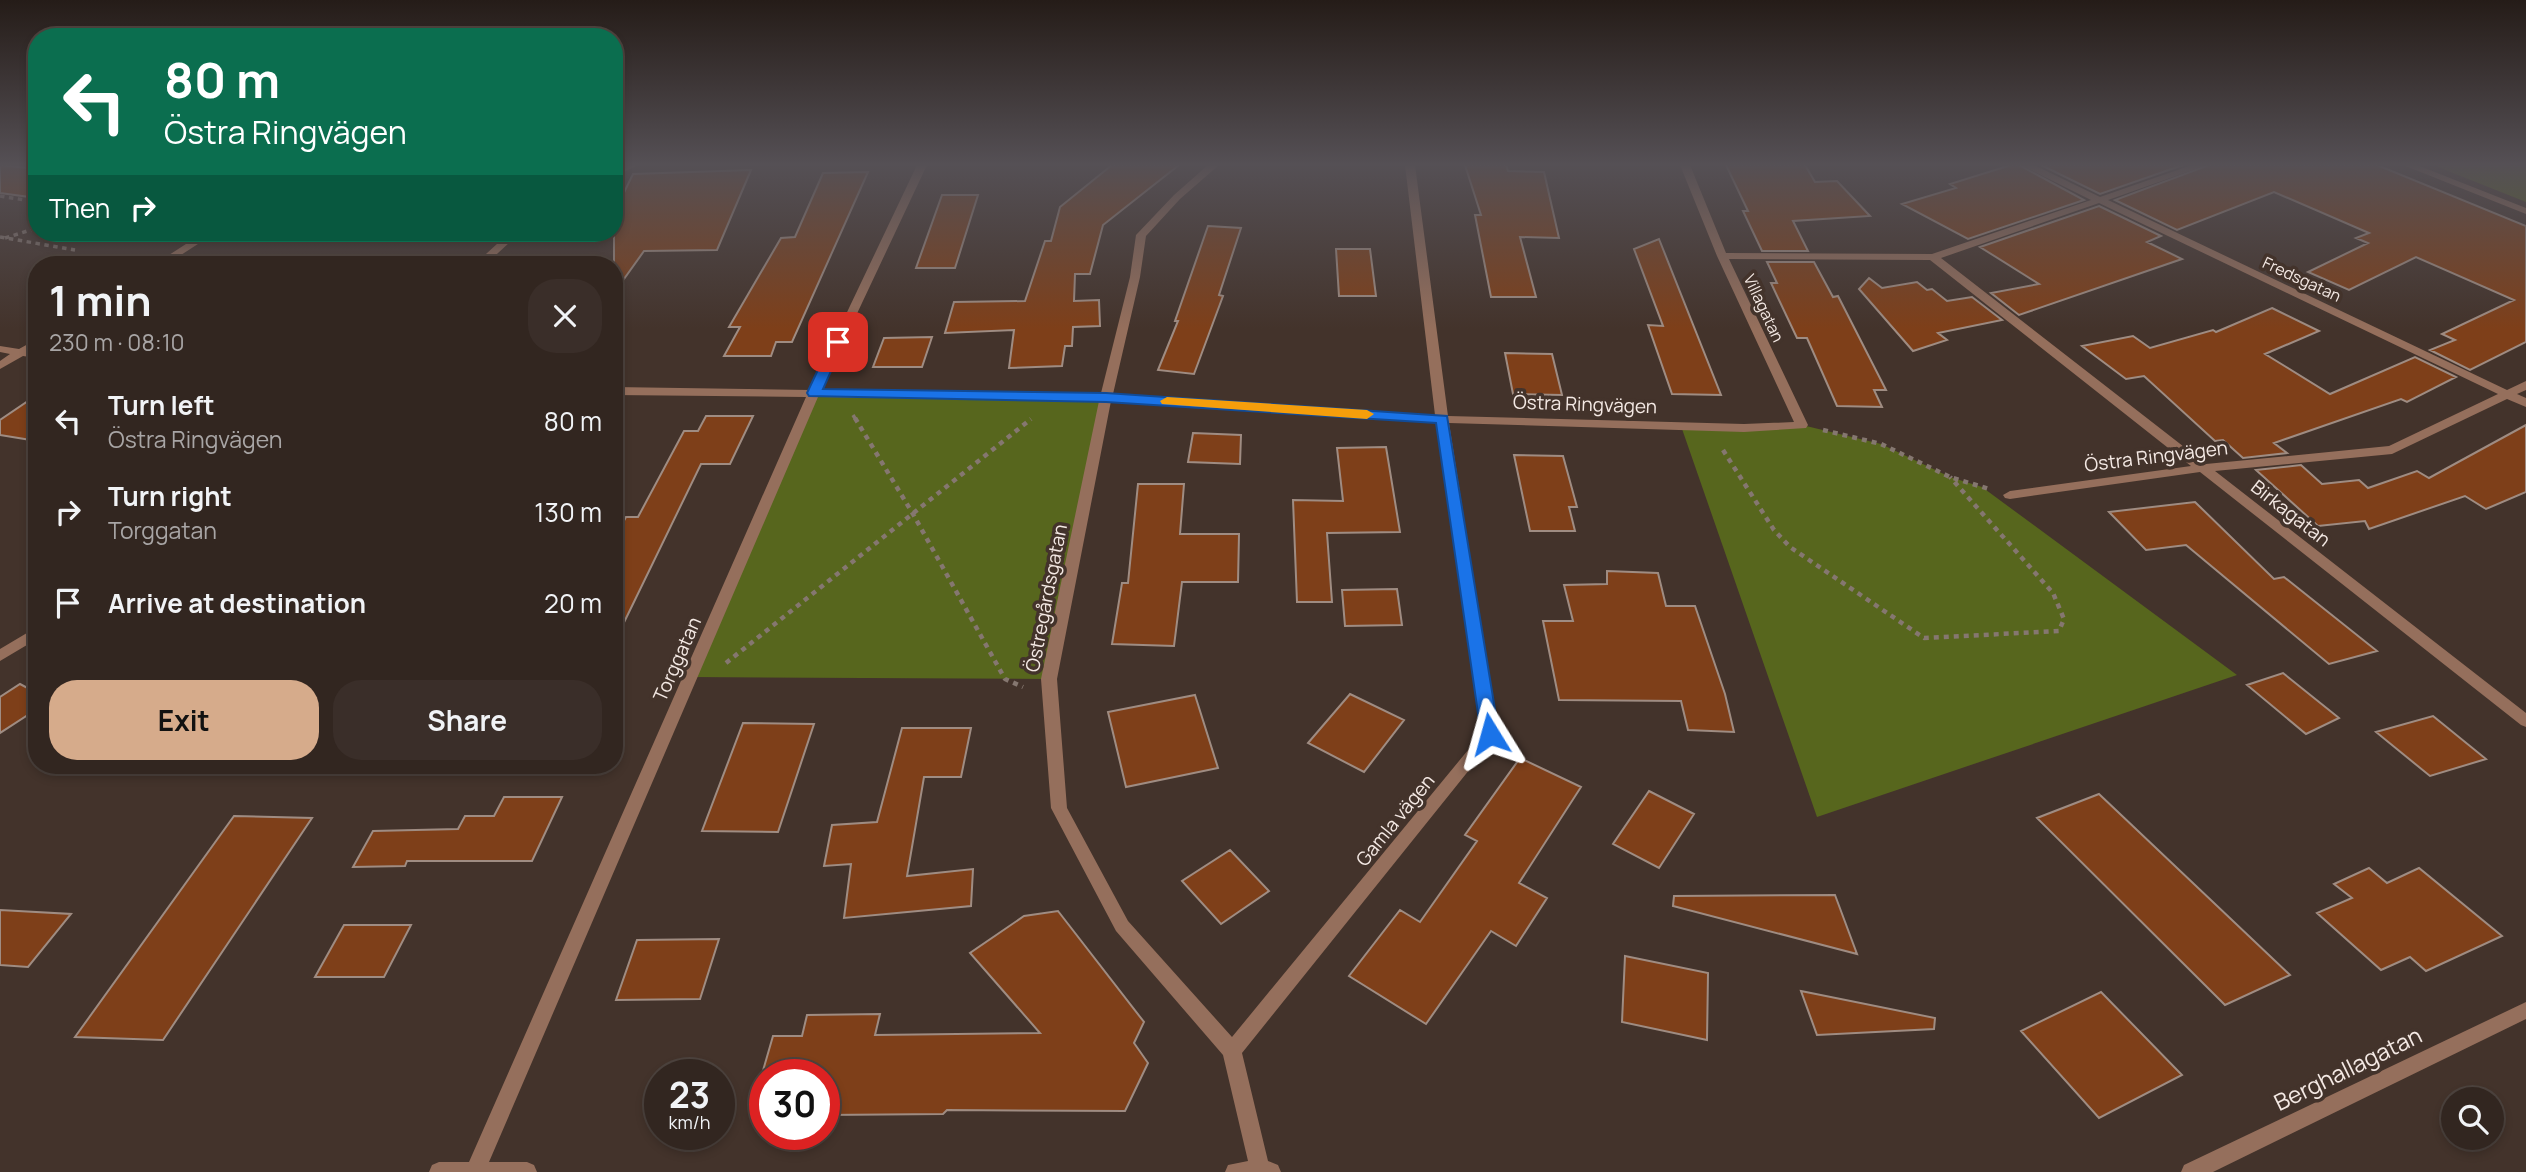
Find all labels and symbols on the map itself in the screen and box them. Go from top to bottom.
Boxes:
street label: Fredsgatan [2259,251,2345,307]
street label: Villagatan [1739,270,1789,346]
pin [808,312,868,372]
street label: Östra Ringvägen [1513,388,1657,420]
street label: Östra Ringvägen [2083,434,2229,478]
street label: Birkagatan [2246,474,2336,552]
street label: Östregårdsgatan [1019,522,1073,674]
street label: Torggatan [647,613,707,705]
position arrow [1453,697,1527,771]
street label: Gamla vägen [1350,768,1440,872]
street label: Berghallagatan [2268,1018,2427,1118]
speed limit sign: 30 [749,1059,840,1150]

